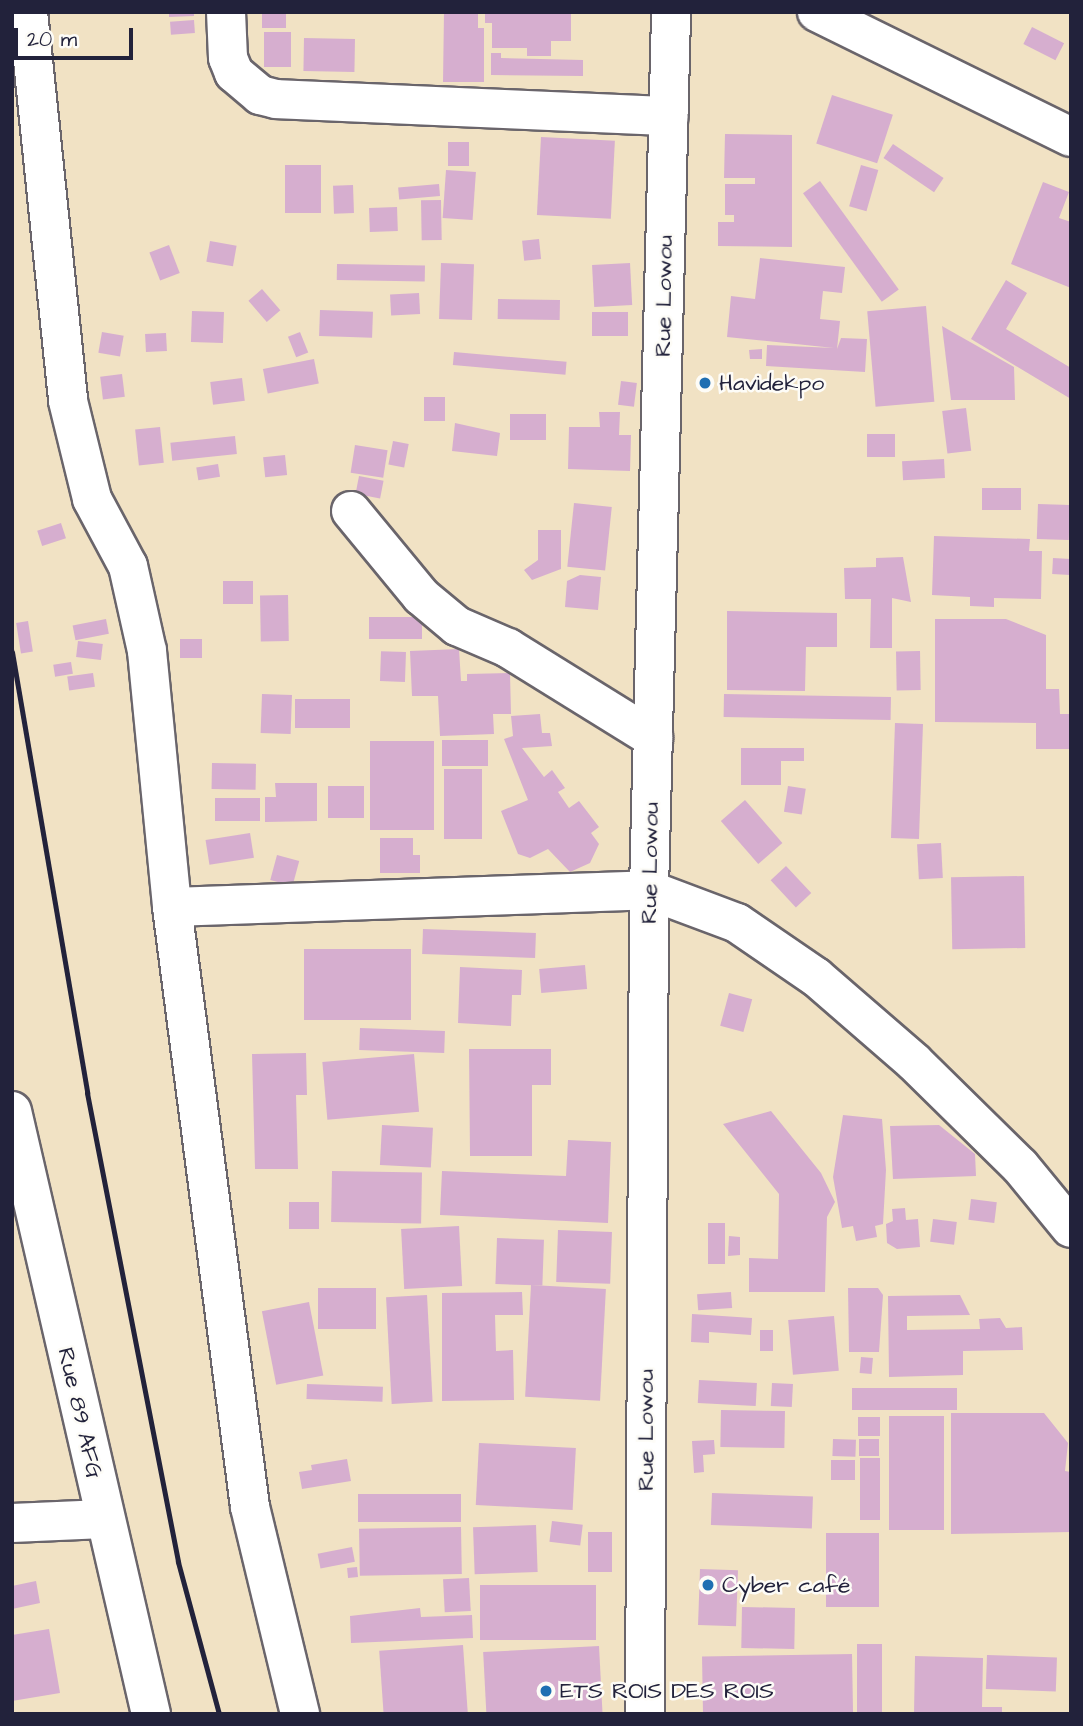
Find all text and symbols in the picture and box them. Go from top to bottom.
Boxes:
scale bar [18,14,136,58]
text: 20 m [27,25,77,54]
street label: Rue Lowou [649,235,679,357]
place label: Havidekpo [719,369,824,397]
marker: Havidekpo [697,375,713,391]
street label: Rue Lowou [635,802,665,924]
street label: Rue 89 AFG [52,1345,108,1481]
street label: Rue Lowou [632,1369,660,1491]
place label: Cyber café [722,1571,851,1599]
marker: Cyber café [700,1577,716,1593]
place label: ETS ROIS DES ROIS [560,1677,774,1705]
marker: ETS ROIS DES ROIS [538,1683,554,1699]

